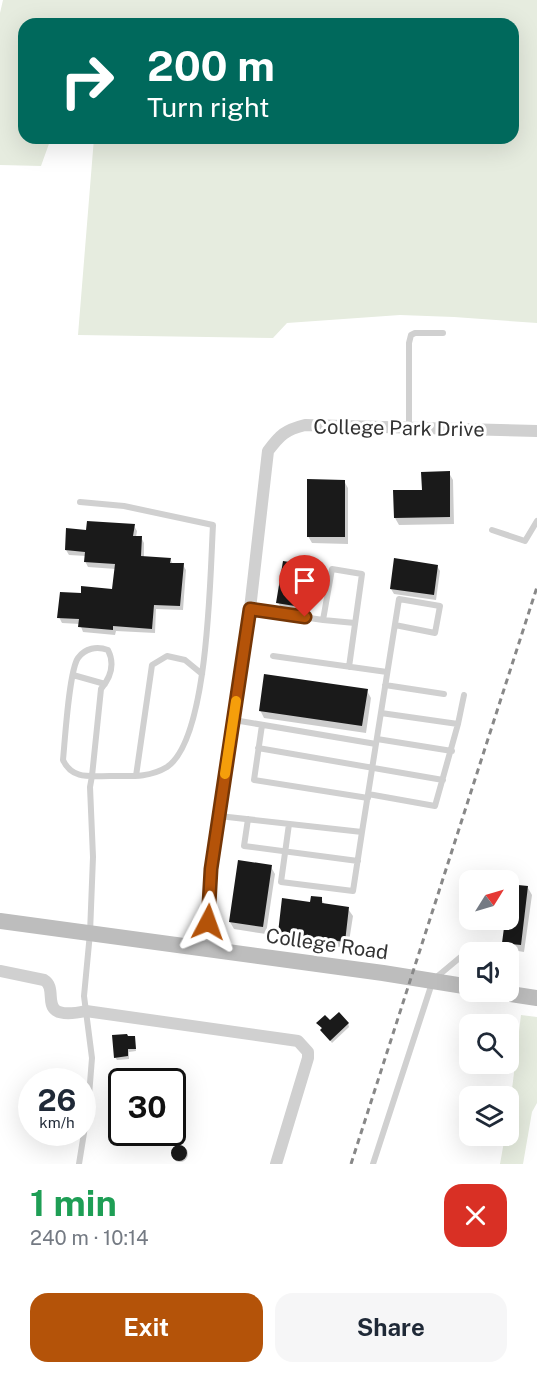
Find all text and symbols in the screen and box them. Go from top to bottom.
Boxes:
text: 200 m [147,41,275,90]
icon: right [48,42,126,120]
text: Turn right [147,91,270,123]
street label: College Park Drive [313,415,485,441]
pin [279,555,330,617]
icon: arrive [288,564,321,597]
north arrow [459,870,519,930]
map controls [459,870,519,1146]
position arrow [176,890,240,954]
street label: College Road [264,924,390,964]
button: sound [459,942,519,1002]
button: search [459,1014,519,1074]
speed limit sign: 30 [108,1068,186,1146]
text: 26 [38,1082,76,1118]
button: layers [459,1086,519,1146]
text: km/h [39,1114,75,1131]
text: 1 min [30,1182,117,1224]
button: close [444,1184,507,1247]
text: 240 m · 10:14 [30,1226,149,1250]
button: Exit [30,1293,263,1362]
button: Share [275,1293,507,1362]

